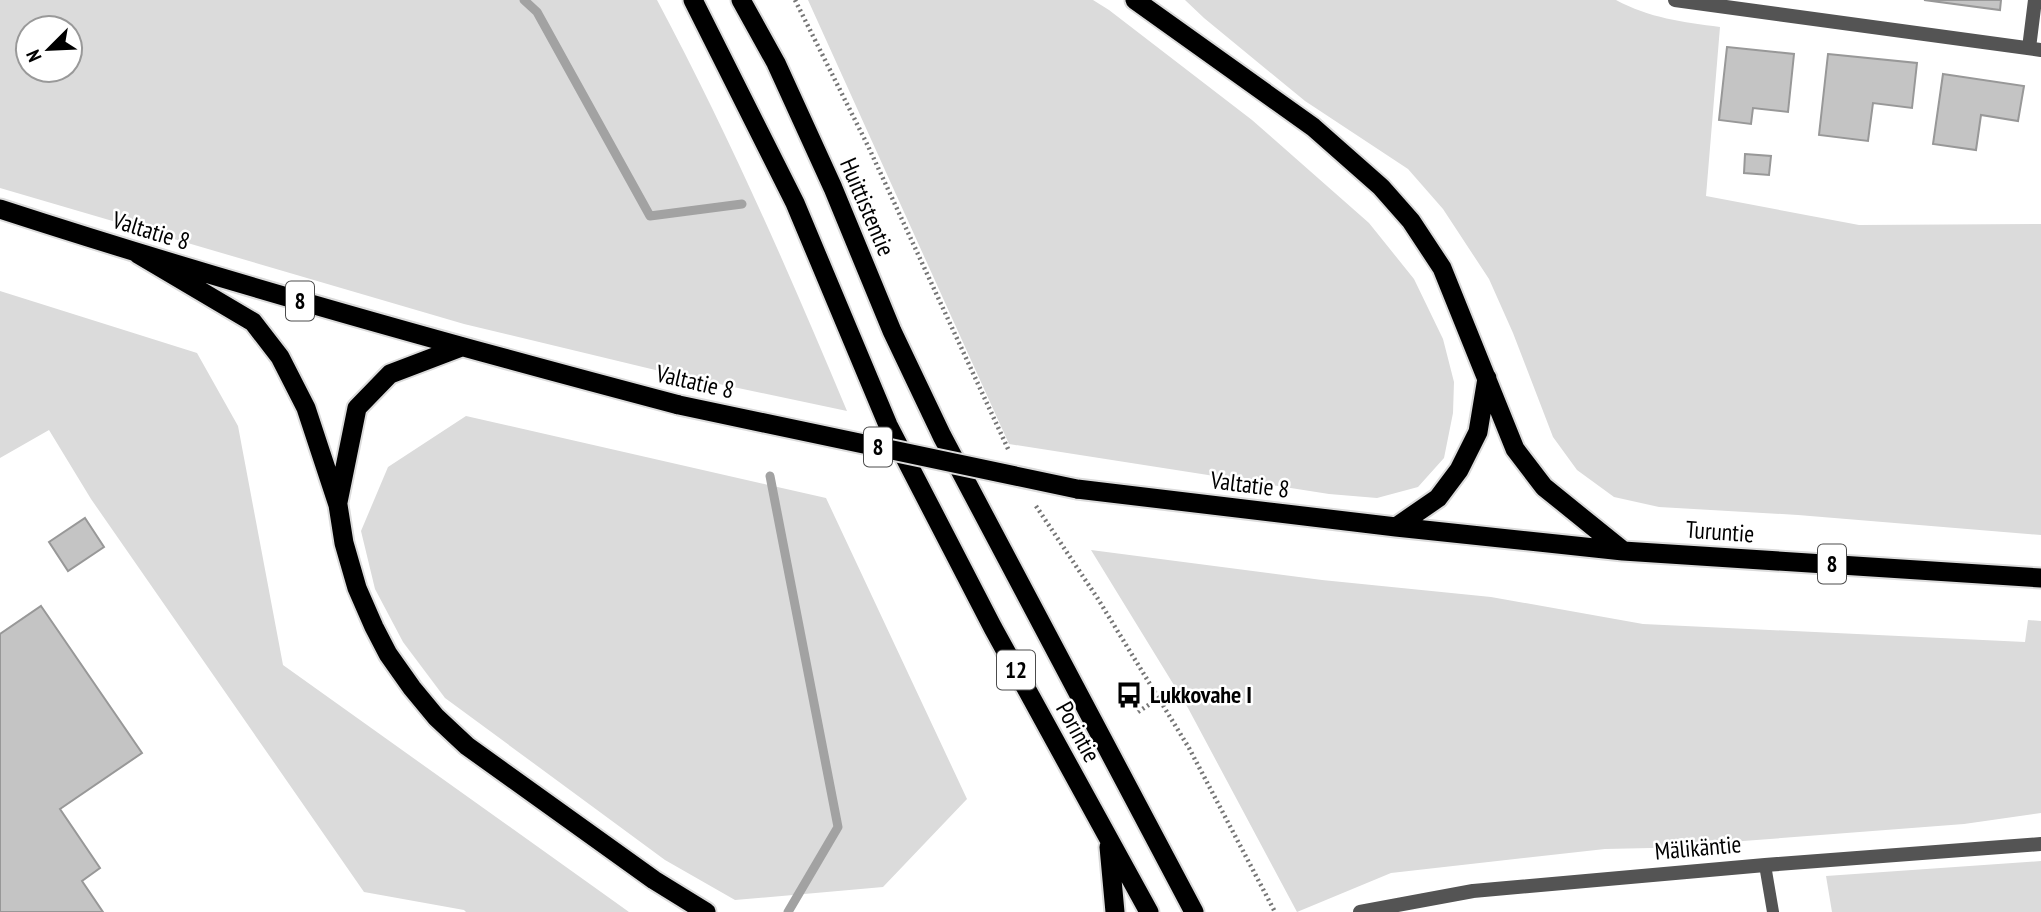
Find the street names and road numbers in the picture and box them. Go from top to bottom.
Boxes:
street label: Huittistentie [833,153,902,261]
street label: Valtatie 8 [108,204,194,257]
road number: 8 [286,282,314,320]
street label: Valtatie 8 [652,357,737,406]
road number: 8 [864,428,892,466]
street label: Valtatie 8 [1208,464,1291,505]
street label: Turuntie [1685,514,1755,549]
road number: 8 [1818,544,1846,584]
road number: 12 [997,650,1035,690]
street label: Porintie [1049,696,1108,767]
street label: Mälikäntie [1653,828,1743,867]

